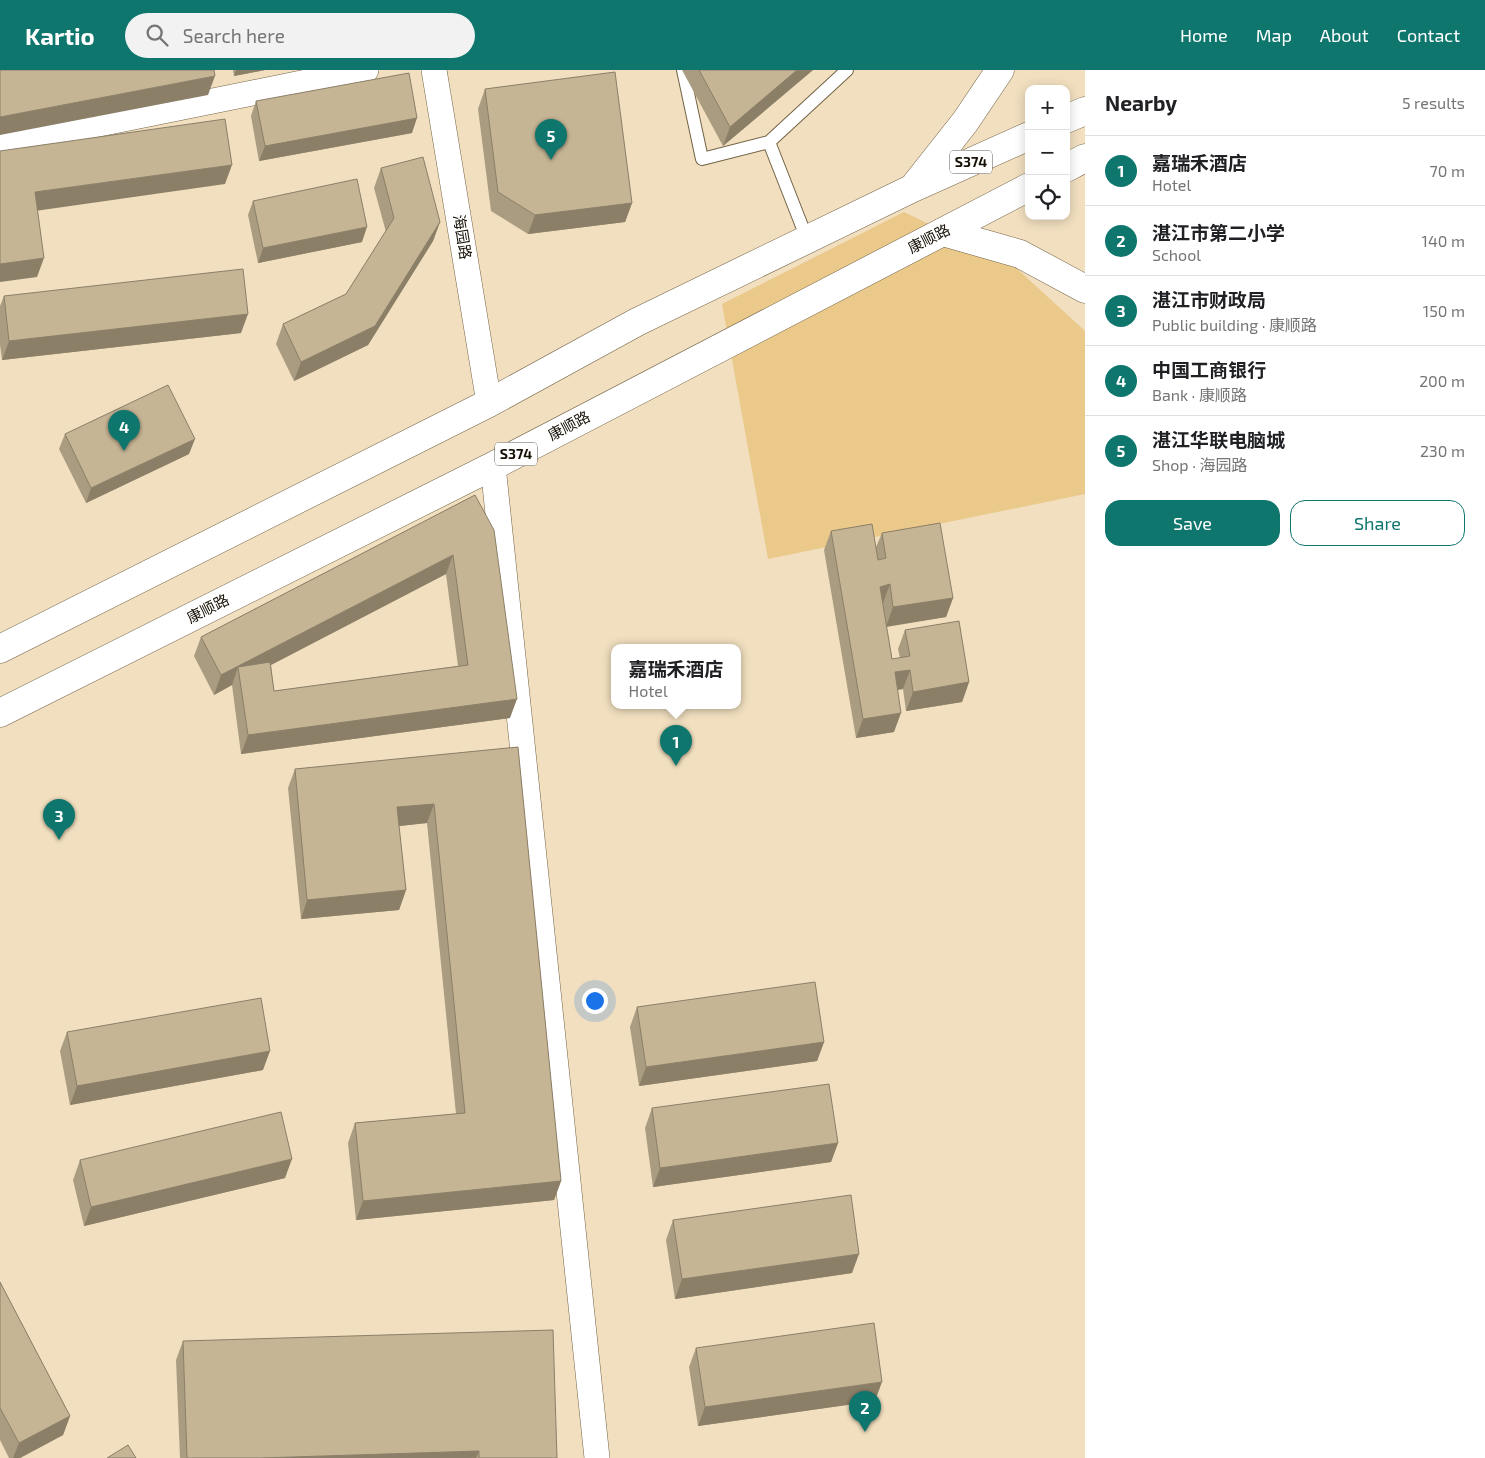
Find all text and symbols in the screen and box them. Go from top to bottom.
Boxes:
search box [125,13,475,58]
text: Kartio [25,21,95,50]
icon: search [143,21,171,49]
text: Search here [183,24,285,47]
text: Home [1180,24,1228,46]
text: Map [1256,24,1292,46]
text: About [1320,24,1369,46]
text: Contact [1397,24,1460,46]
map controls [1025,85,1070,220]
button: + [1025,85,1070,130]
text: Nearby [1105,90,1177,115]
text: 5 results [1402,93,1465,112]
pin: 5 [535,119,567,160]
button: − [1025,130,1070,175]
road number: S374 [950,150,992,174]
text: 嘉瑞禾酒店 [1152,151,1247,174]
text: 1 [1118,161,1124,180]
text: 70 m [1430,161,1465,180]
button: locate [1025,175,1070,220]
text: Hotel [1152,175,1191,194]
street label: 海园路 [451,213,475,260]
street label: 康顺路 [904,220,953,256]
text: 湛江市第二小学 [1152,221,1285,244]
text: 2 [1116,231,1126,250]
text: 140 m [1422,231,1465,250]
text: School [1152,245,1201,264]
text: 湛江市财政局 [1152,288,1266,311]
text: 3 [1116,301,1126,320]
text: 150 m [1423,301,1465,320]
text: Public building · 康顺路 [1152,315,1317,334]
text: 中国工商银行 [1152,358,1266,381]
text: 4 [1116,371,1126,390]
text: 200 m [1419,371,1465,390]
text: Bank · 康顺路 [1152,385,1247,404]
street label: 康顺路 [544,407,593,444]
pin: 4 [108,410,140,451]
text: 湛江华联电脑城 [1152,428,1285,451]
text: 5 [1117,441,1125,460]
text: 230 m [1420,441,1465,460]
road number: S374 [495,442,537,466]
text: Shop · 海园路 [1152,455,1248,474]
button: Save [1105,500,1280,546]
button: Share [1290,500,1465,546]
street label: 康顺路 [183,590,232,626]
popup [611,644,741,709]
text: 嘉瑞禾酒店 [628,657,724,680]
text: Hotel [628,681,668,700]
pin: 1 [660,725,692,766]
pin: 3 [43,799,75,840]
your location [582,988,608,1014]
pin: 2 [849,1391,881,1432]

